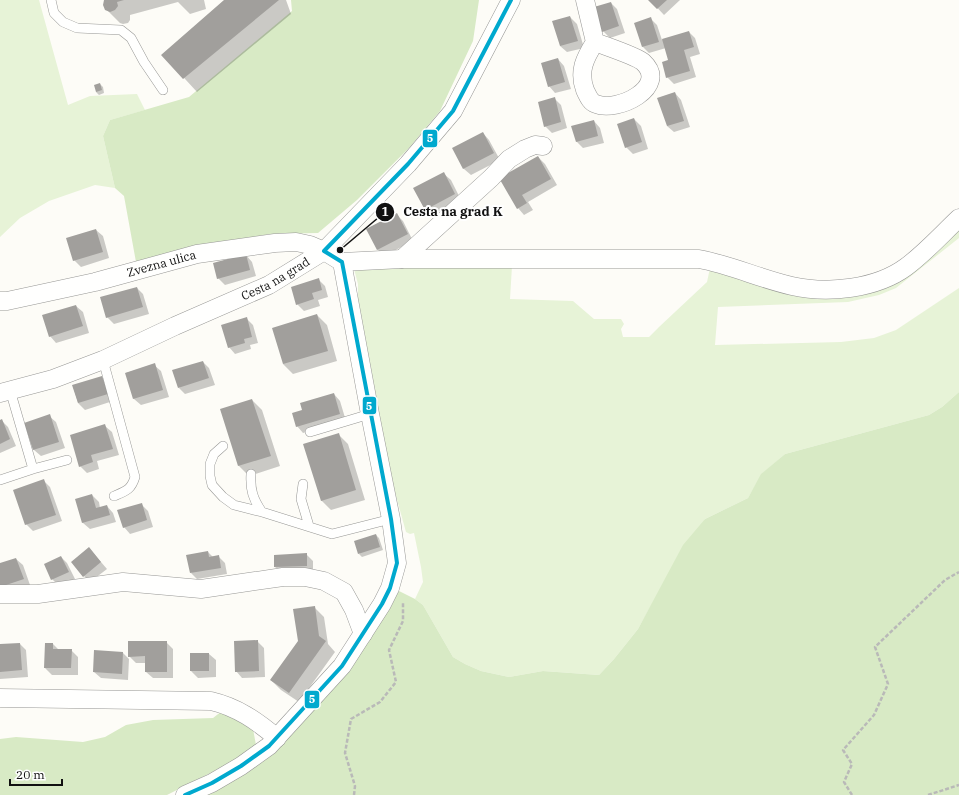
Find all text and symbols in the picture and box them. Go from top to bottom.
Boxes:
line badge: 5 [422,129,438,148]
text: 5 [427,131,433,145]
callout: Cesta na grad K [375,199,511,224]
text: Cesta na grad K [403,203,503,220]
text: 1 [381,204,389,219]
street label: Zvezna ulica [125,247,198,280]
street label: Cesta na grad [239,254,312,303]
line badge: 5 [362,396,377,415]
text: 5 [366,399,372,413]
line badge: 5 [304,690,320,709]
text: 5 [309,692,315,706]
scale bar [10,761,62,787]
text: 20 m [16,767,45,782]

